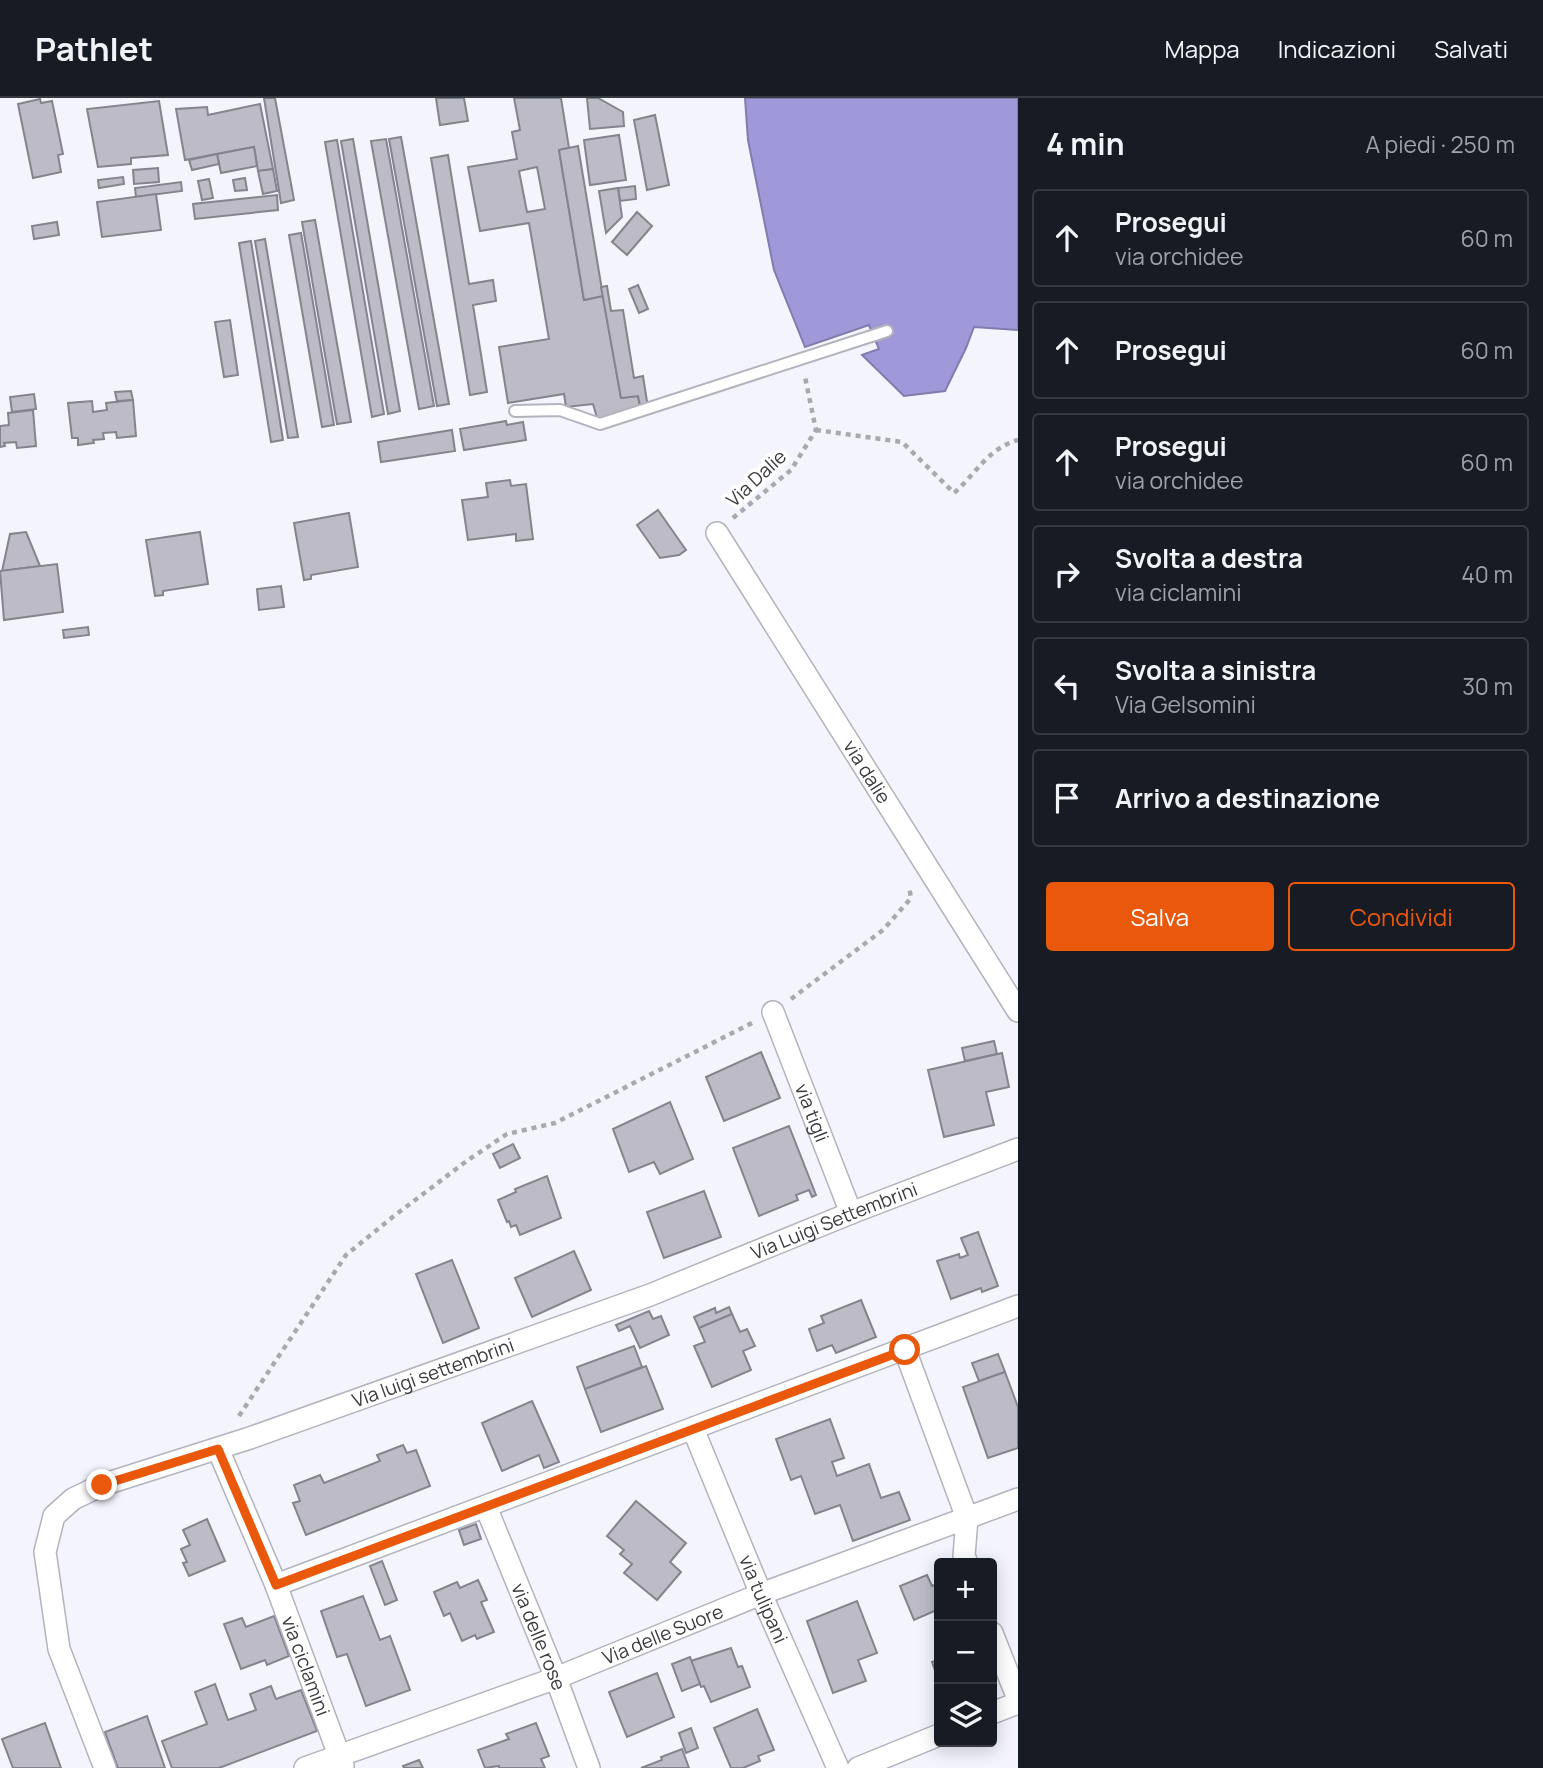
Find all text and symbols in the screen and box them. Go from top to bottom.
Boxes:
text: Pathlet [35,26,153,71]
text: Mappa [1164,32,1240,65]
text: Indicazioni [1278,32,1396,65]
text: Salvati [1434,32,1508,65]
text: 4 min [1046,123,1124,164]
text: A piedi · 250 m [1365,128,1515,160]
text: Prosegui [1115,204,1227,240]
icon: ahead [1048,219,1086,257]
text: 60 m [1461,222,1513,254]
text: via orchidee [1115,240,1243,272]
icon: ahead [1048,331,1086,369]
text: Prosegui [1115,332,1227,368]
text: 60 m [1461,334,1513,366]
text: Prosegui [1115,428,1227,464]
icon: ahead [1048,443,1086,481]
street label: Via Dalie [720,444,792,512]
text: 60 m [1461,446,1513,478]
text: via orchidee [1115,464,1243,496]
text: Svolta a destra [1115,540,1303,576]
icon: right [1048,555,1086,593]
text: 40 m [1461,558,1513,590]
text: via ciclamini [1115,576,1242,608]
text: Svolta a sinistra [1115,652,1316,688]
icon: left [1048,667,1086,705]
text: 30 m [1462,670,1513,702]
text: Via Gelsomini [1115,688,1256,720]
street label: via dalie [838,735,897,808]
icon: arrive [1048,779,1086,817]
text: Arrivo a destinazione [1115,780,1380,816]
button: Salva [1046,882,1274,951]
button: Condividi [1288,882,1515,951]
street label: via tigli [789,1080,835,1146]
street label: Via Luigi Settembrini [747,1176,921,1265]
street label: Via luigi settembrini [349,1332,517,1413]
route start [889,1334,920,1365]
route end [86,1469,117,1500]
street label: via tulipani [733,1551,794,1647]
map controls [934,1558,997,1747]
button: + [934,1558,997,1621]
street label: via delle rose [505,1579,572,1694]
street label: Via delle Suore [599,1598,727,1671]
street label: via ciclamini [276,1612,336,1719]
button: − [934,1621,997,1684]
button: layers [934,1684,997,1747]

